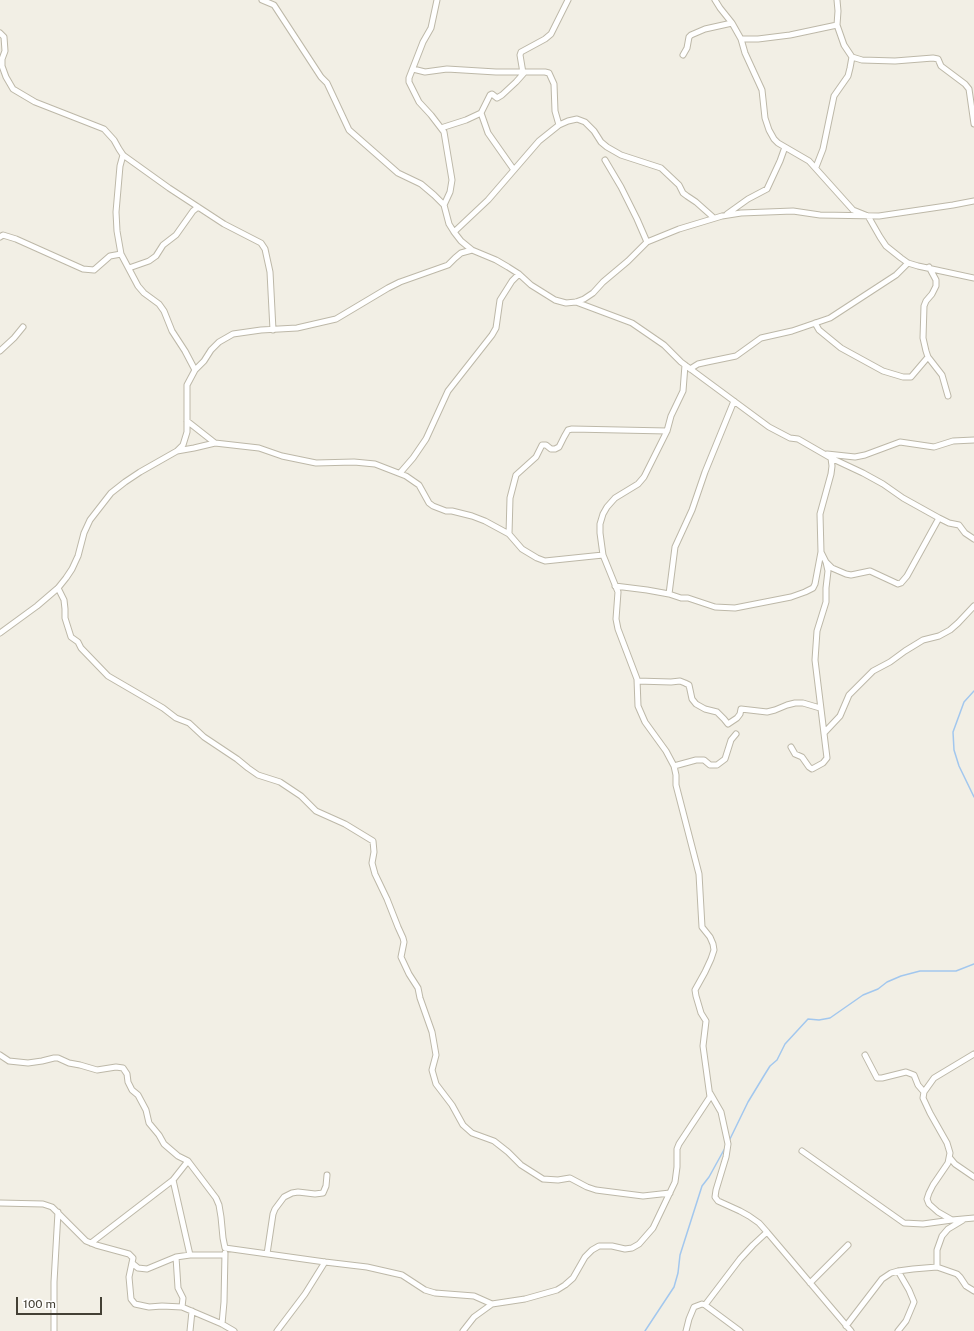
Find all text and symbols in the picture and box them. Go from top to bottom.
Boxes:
scale bar [18,1289,104,1315]
text: 100 m [23,1297,56,1311]

